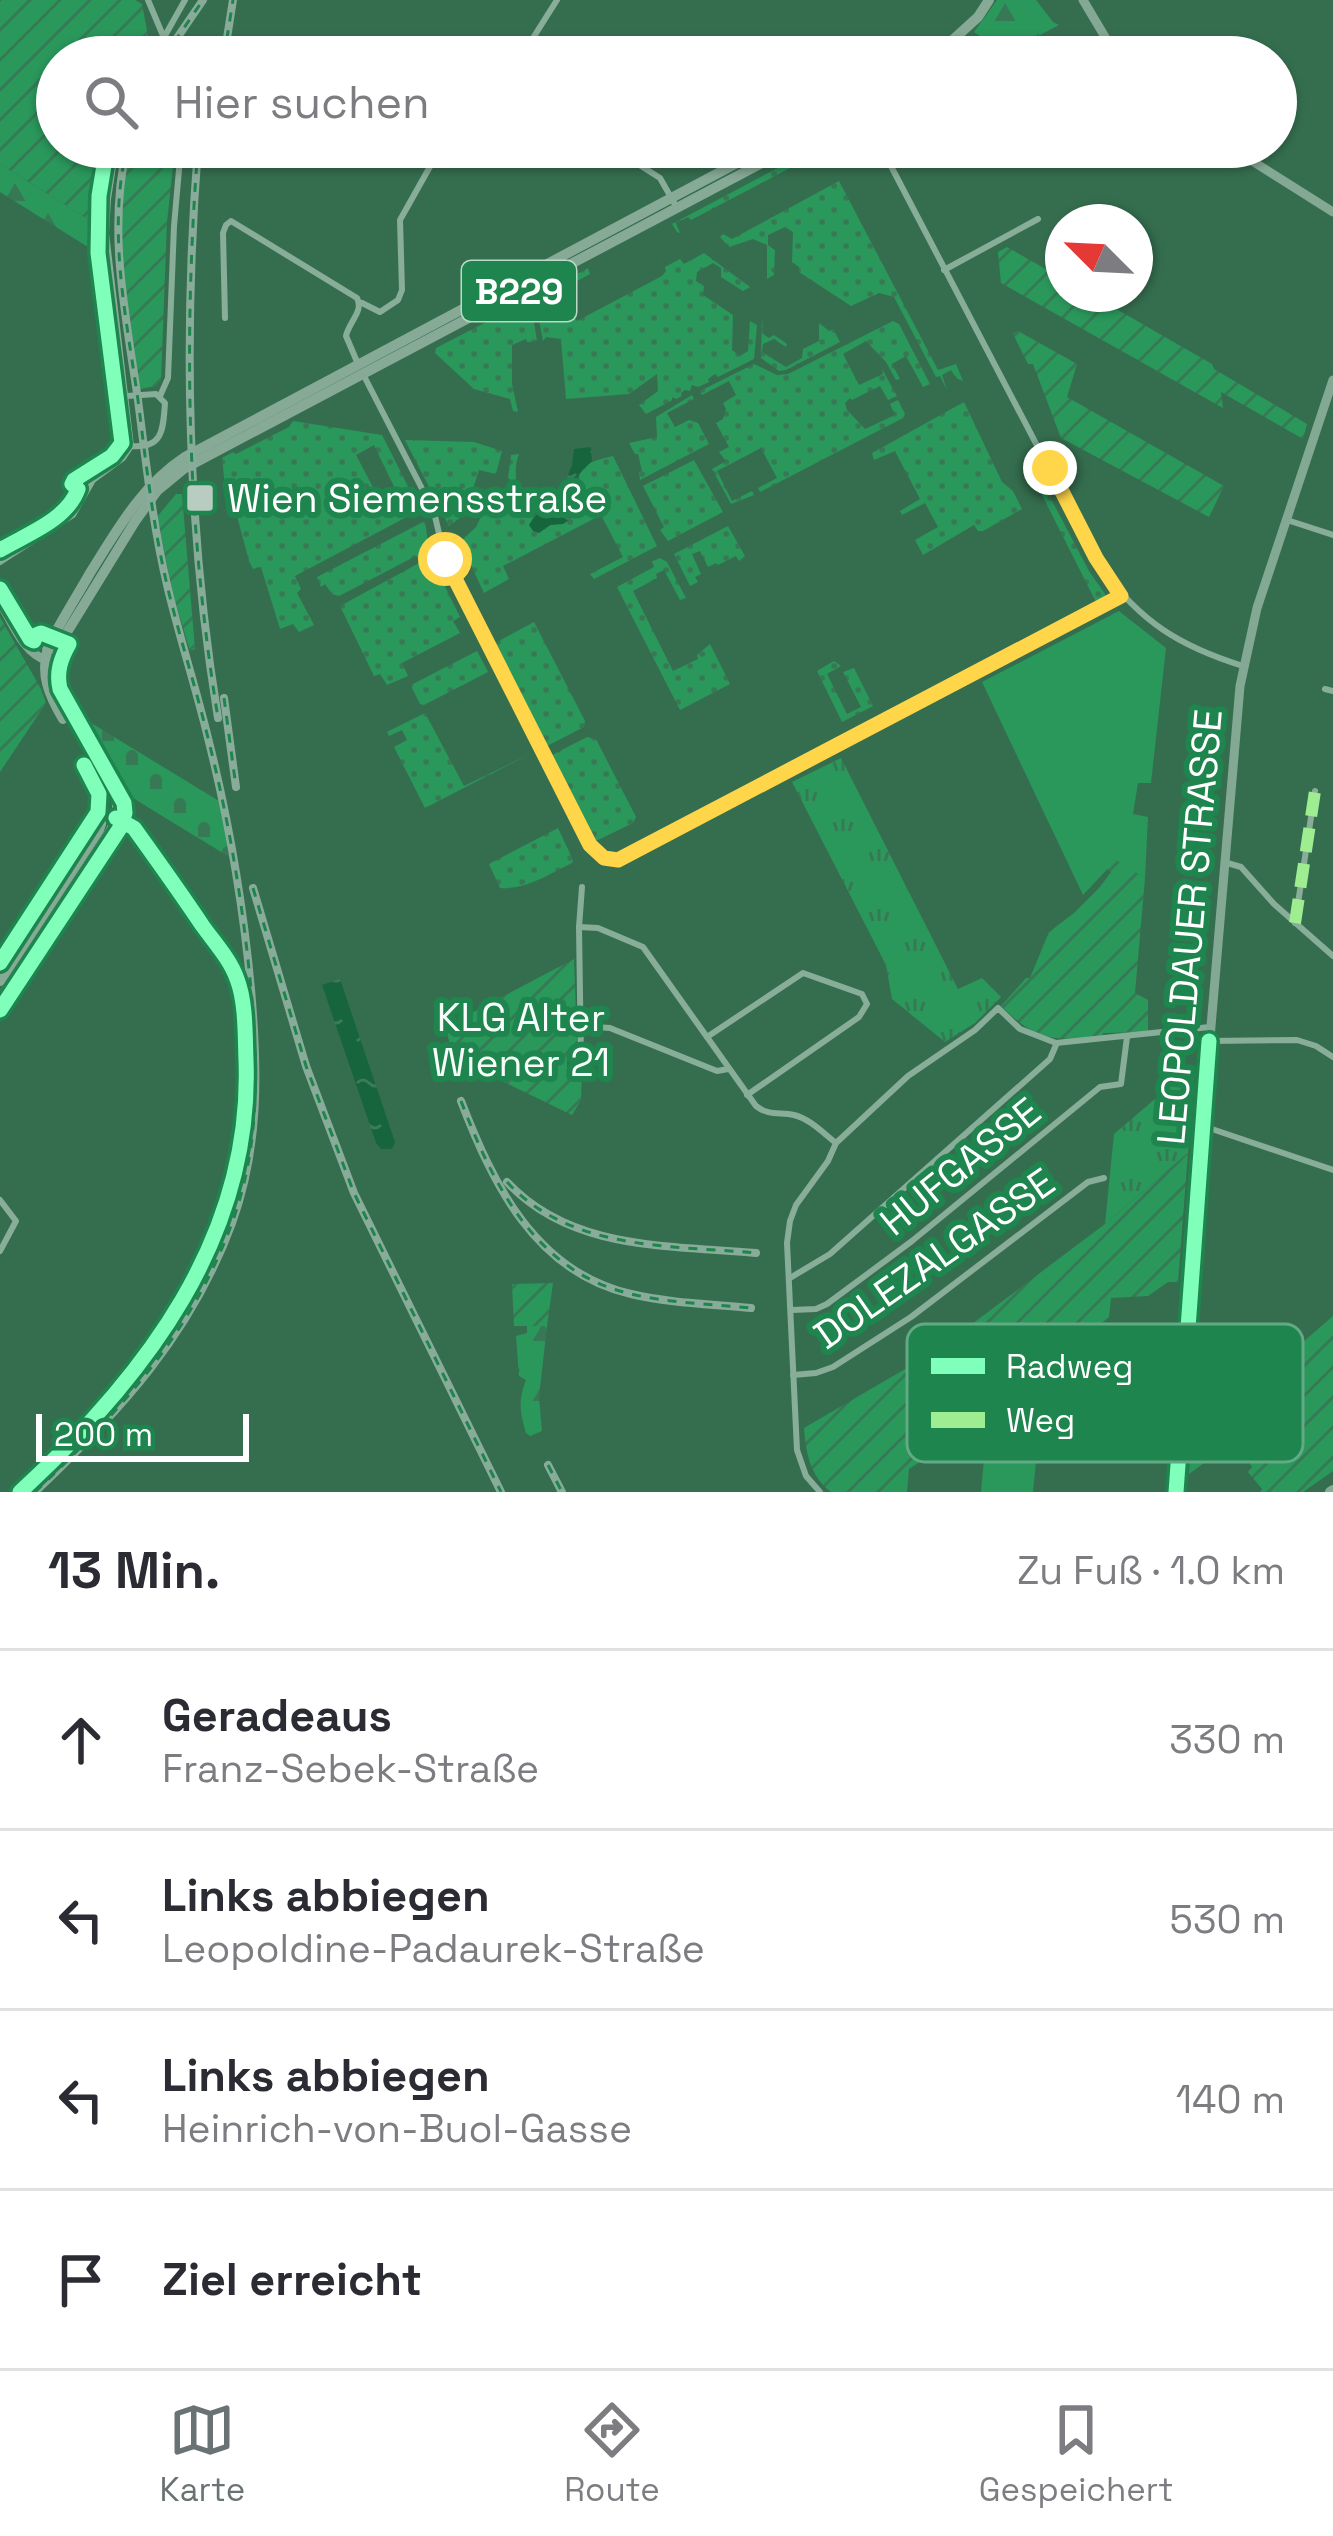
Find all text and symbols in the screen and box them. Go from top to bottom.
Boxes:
search box [36,36,1297,168]
icon: search [78,69,144,135]
text: Hier suchen [174,74,430,131]
north arrow [1045,204,1153,312]
road number: B229 [462,261,576,321]
route end [1023,441,1077,495]
place label: Wien Siemensstraße [227,474,607,523]
marker: Wien Siemensstraße [184,482,216,514]
route start [418,532,472,586]
street label: LEOPOLDAUER STRASSE [1146,707,1233,1147]
park label: KLG Alter Wiener 21 [432,993,610,1087]
street label: HUFGASSE [870,1087,1050,1246]
street label: DOLEZALGASSE [804,1157,1064,1360]
legend [907,1324,1303,1462]
text: Radweg [1006,1346,1133,1388]
text: Weg [1006,1400,1075,1442]
scale bar [36,1408,249,1461]
text: 200 m [54,1414,153,1456]
text: 13 Min. [48,1538,220,1603]
text: Zu Fuß · 1.0 km [1017,1546,1285,1595]
text: Geradeaus [162,1687,392,1744]
icon: ahead [48,1707,114,1773]
text: 330 m [1169,1715,1285,1764]
text: Franz-Sebek-Straße [162,1744,539,1793]
text: Links abbiegen [162,1867,490,1924]
icon: left [48,1887,114,1953]
text: 530 m [1170,1895,1285,1944]
text: Leopoldine-Padaurek-Straße [162,1924,705,1973]
text: Links abbiegen [162,2047,490,2104]
icon: left [48,2067,114,2133]
text: 140 m [1176,2075,1285,2124]
text: Heinrich-von-Buol-Gasse [162,2104,632,2153]
icon: arrive [48,2247,114,2313]
text: Ziel erreicht [162,2251,422,2308]
tab: Karte [160,2397,245,2511]
tab: Route [564,2397,660,2511]
tab: Gespeichert [979,2397,1173,2511]

